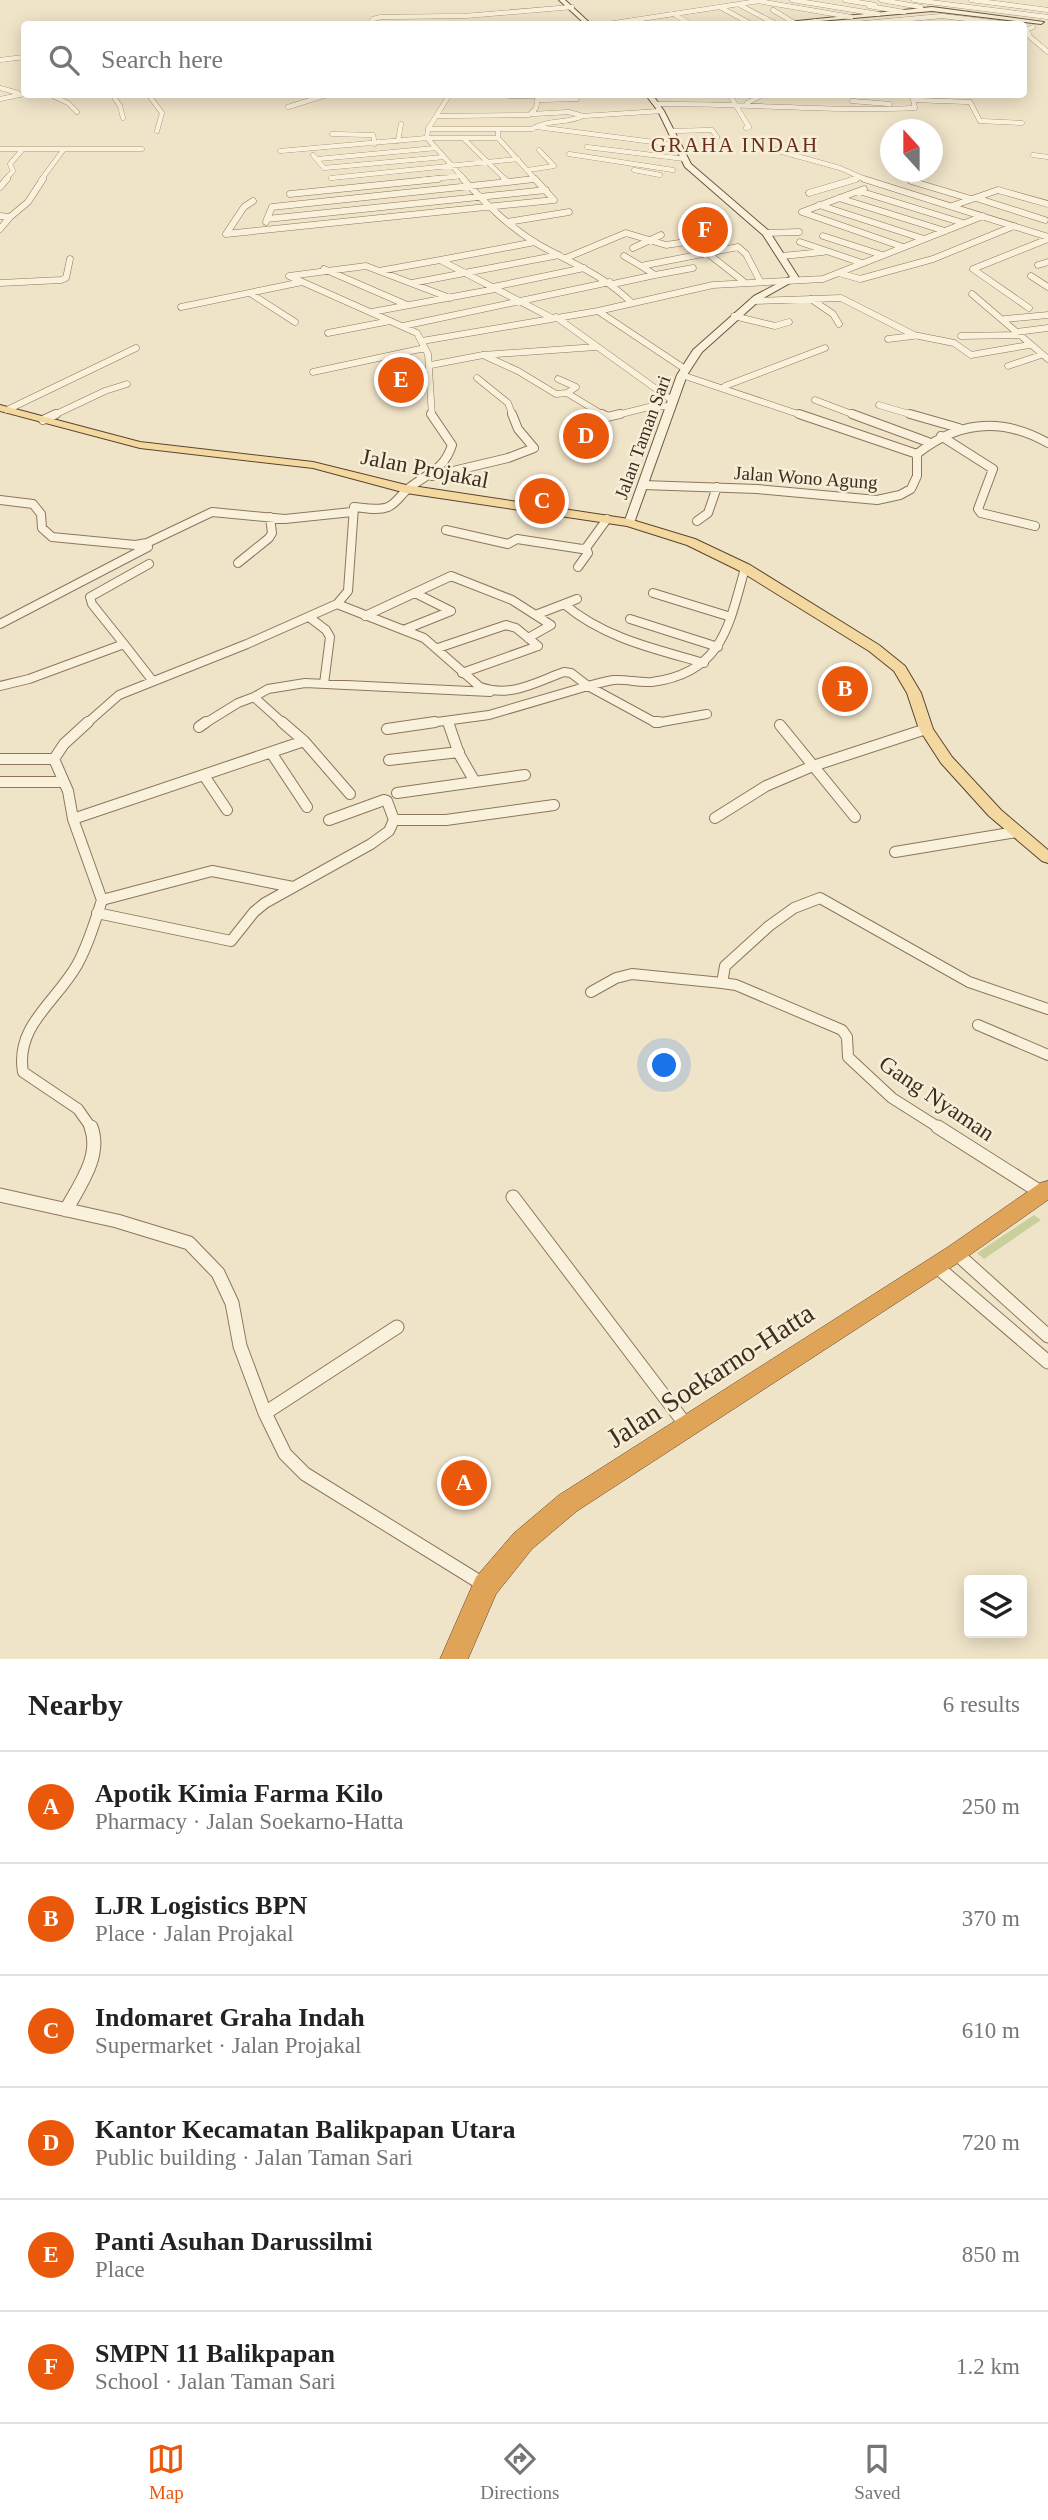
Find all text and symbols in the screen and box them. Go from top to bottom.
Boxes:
search box [21,21,1027,98]
icon: search [45,41,83,79]
text: Search here [101,45,223,74]
north arrow [880,119,943,182]
district label: GRAHA INDAH [651,133,819,157]
pin: F [682,204,728,256]
pin: E [378,354,424,406]
street label: Jalan Taman Sari [610,372,675,502]
pin: D [563,410,609,462]
street label: Jalan Projakal [359,444,491,493]
street label: Jalan Wono Agung [734,462,879,493]
pin: C [519,475,565,527]
pin: B [822,663,868,715]
your location [647,1048,681,1082]
street label: Gang Nyaman [874,1051,999,1146]
street label: Jalan Soekarno-Hatta [601,1297,820,1454]
pin: A [441,1457,487,1509]
map controls [964,1575,1027,1638]
button: layers [964,1575,1027,1638]
text: Nearby [28,1688,123,1721]
text: 6 results [943,1692,1020,1717]
text: Apotik Kimia Farma Kilo [95,1779,383,1808]
text: A [43,1794,59,1819]
text: 250 m [962,1794,1020,1819]
text: Pharmacy · Jalan Soekarno-Hatta [95,1809,403,1834]
text: LJR Logistics BPN [95,1891,307,1920]
text: B [43,1906,59,1931]
text: 370 m [962,1906,1020,1931]
text: Place · Jalan Projakal [95,1921,294,1946]
text: Indomaret Graha Indah [95,2003,365,2032]
text: C [43,2018,59,2043]
text: 610 m [962,2018,1020,2043]
text: Supermarket · Jalan Projakal [95,2033,361,2058]
text: Kantor Kecamatan Balikpapan Utara [95,2115,516,2144]
text: D [43,2130,59,2155]
text: 720 m [962,2130,1020,2155]
text: Public building · Jalan Taman Sari [95,2145,413,2170]
text: Panti Asuhan Darussilmi [95,2227,372,2256]
text: E [43,2242,59,2267]
text: 850 m [962,2242,1020,2267]
text: Place [95,2257,145,2282]
text: SMPN 11 Balikpapan [95,2339,335,2368]
text: F [44,2354,58,2379]
text: 1.2 km [956,2354,1020,2379]
text: School · Jalan Taman Sari [95,2369,336,2394]
tab: Map [147,2440,185,2504]
tab: Directions [480,2440,559,2504]
tab: Saved [854,2440,901,2504]

